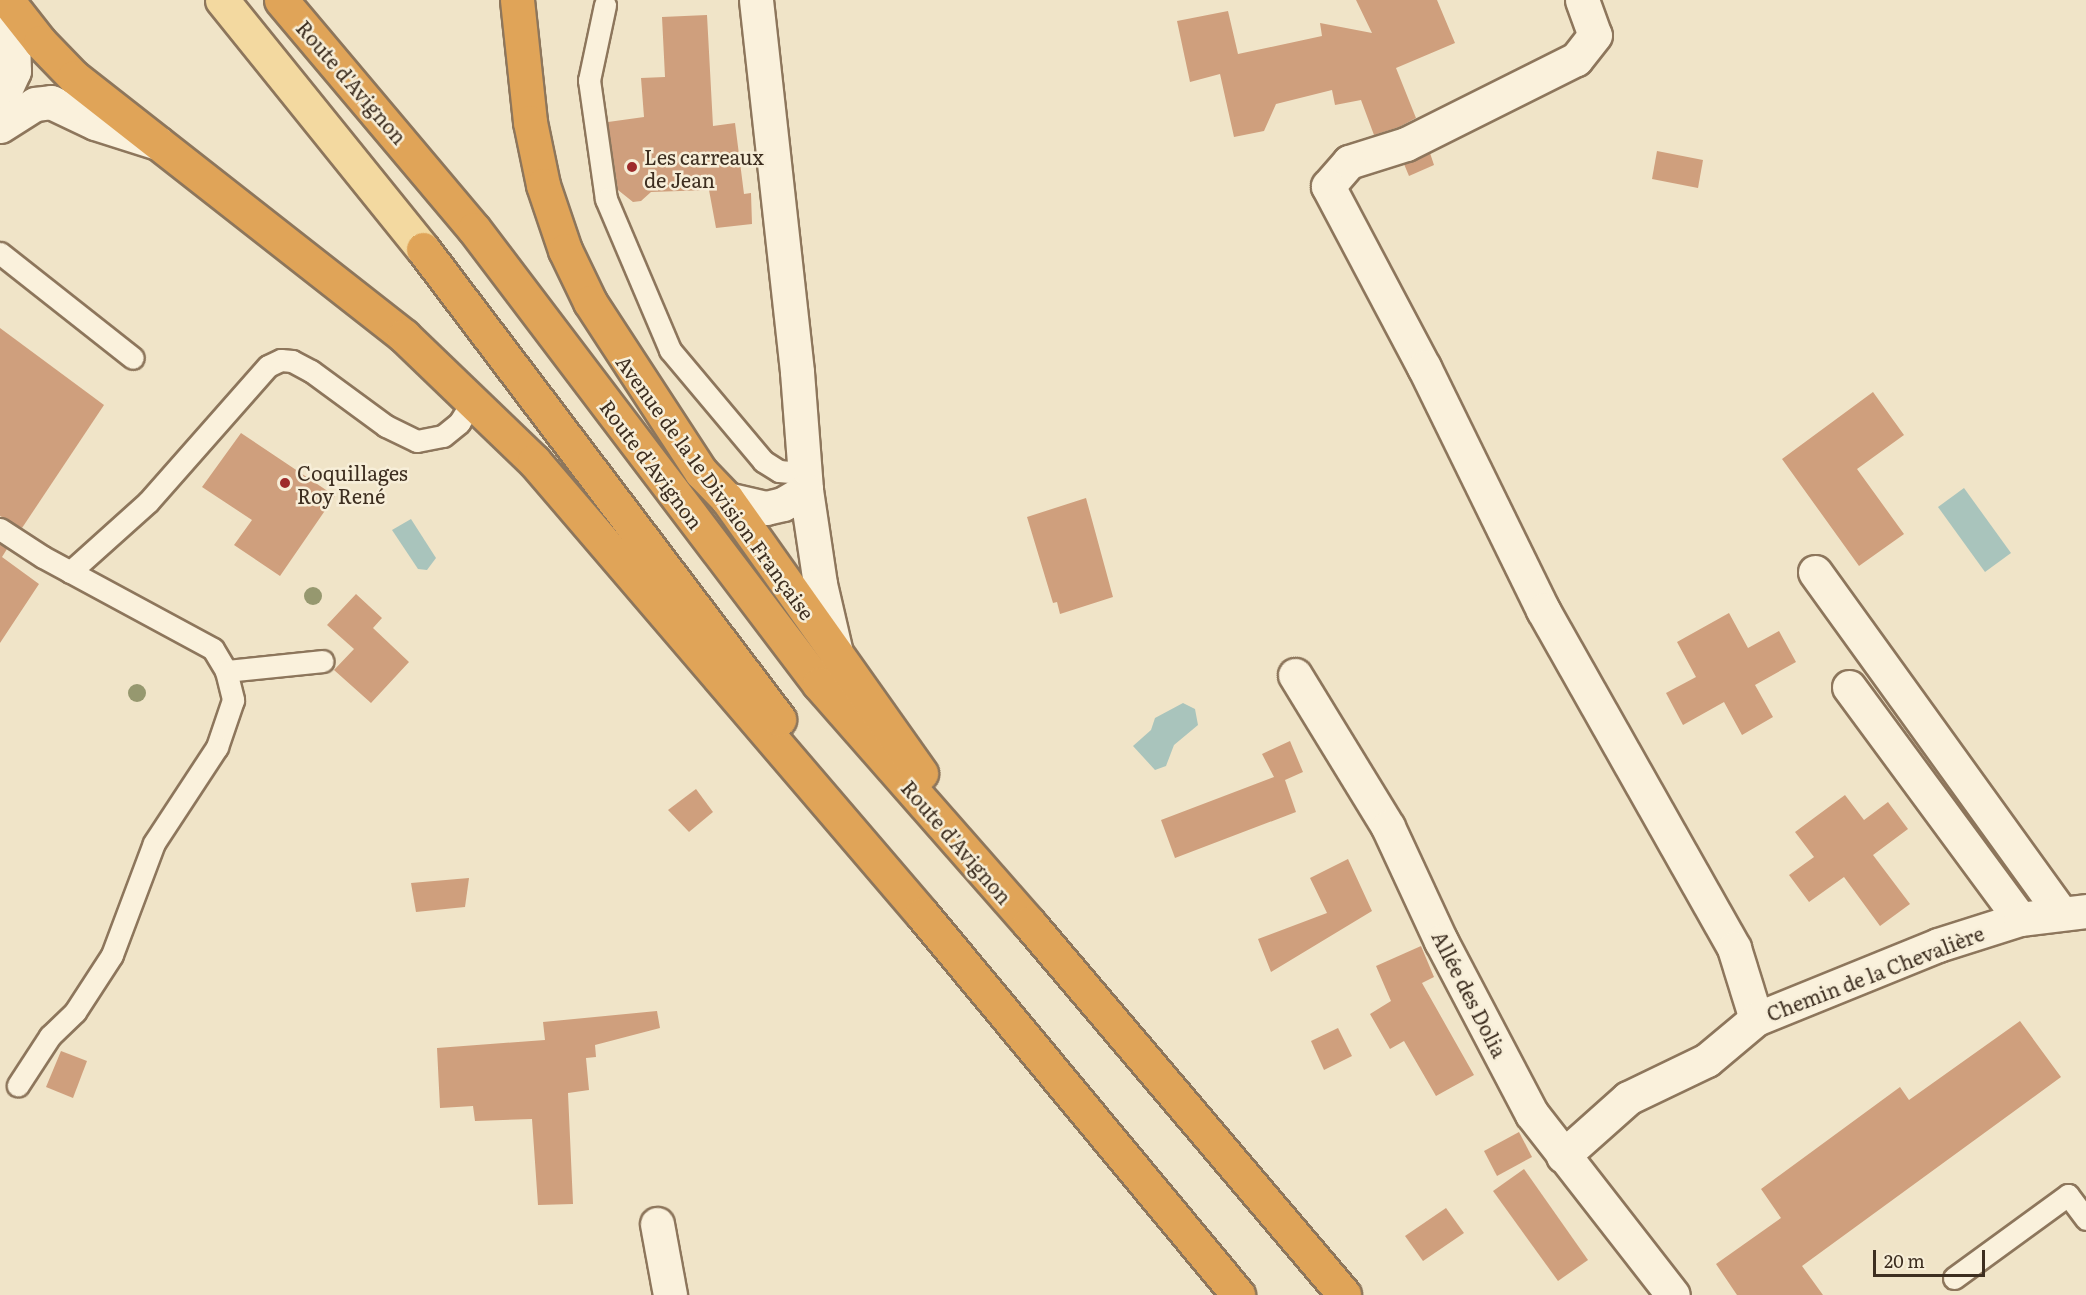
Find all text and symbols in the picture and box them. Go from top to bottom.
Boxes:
street label: Route d'Avignon [292,15,412,149]
place label: Les carreaux de Jean [644,144,764,191]
marker: Les carreaux de Jean [625,160,639,174]
street label: Avenue de la 1e Division Française [612,350,820,624]
street label: Route d'Avignon [596,395,708,533]
place label: Coquillages Roy René [297,460,408,507]
marker: Coquillages Roy René [278,476,292,490]
street label: Route d'Avignon [897,775,1017,909]
street label: Chemin de la Chevalière [1763,920,1987,1026]
street label: Allée des Dolia [1428,927,1512,1061]
scale bar [1876,1238,1988,1276]
text: 20 m [1884,1247,1925,1274]

